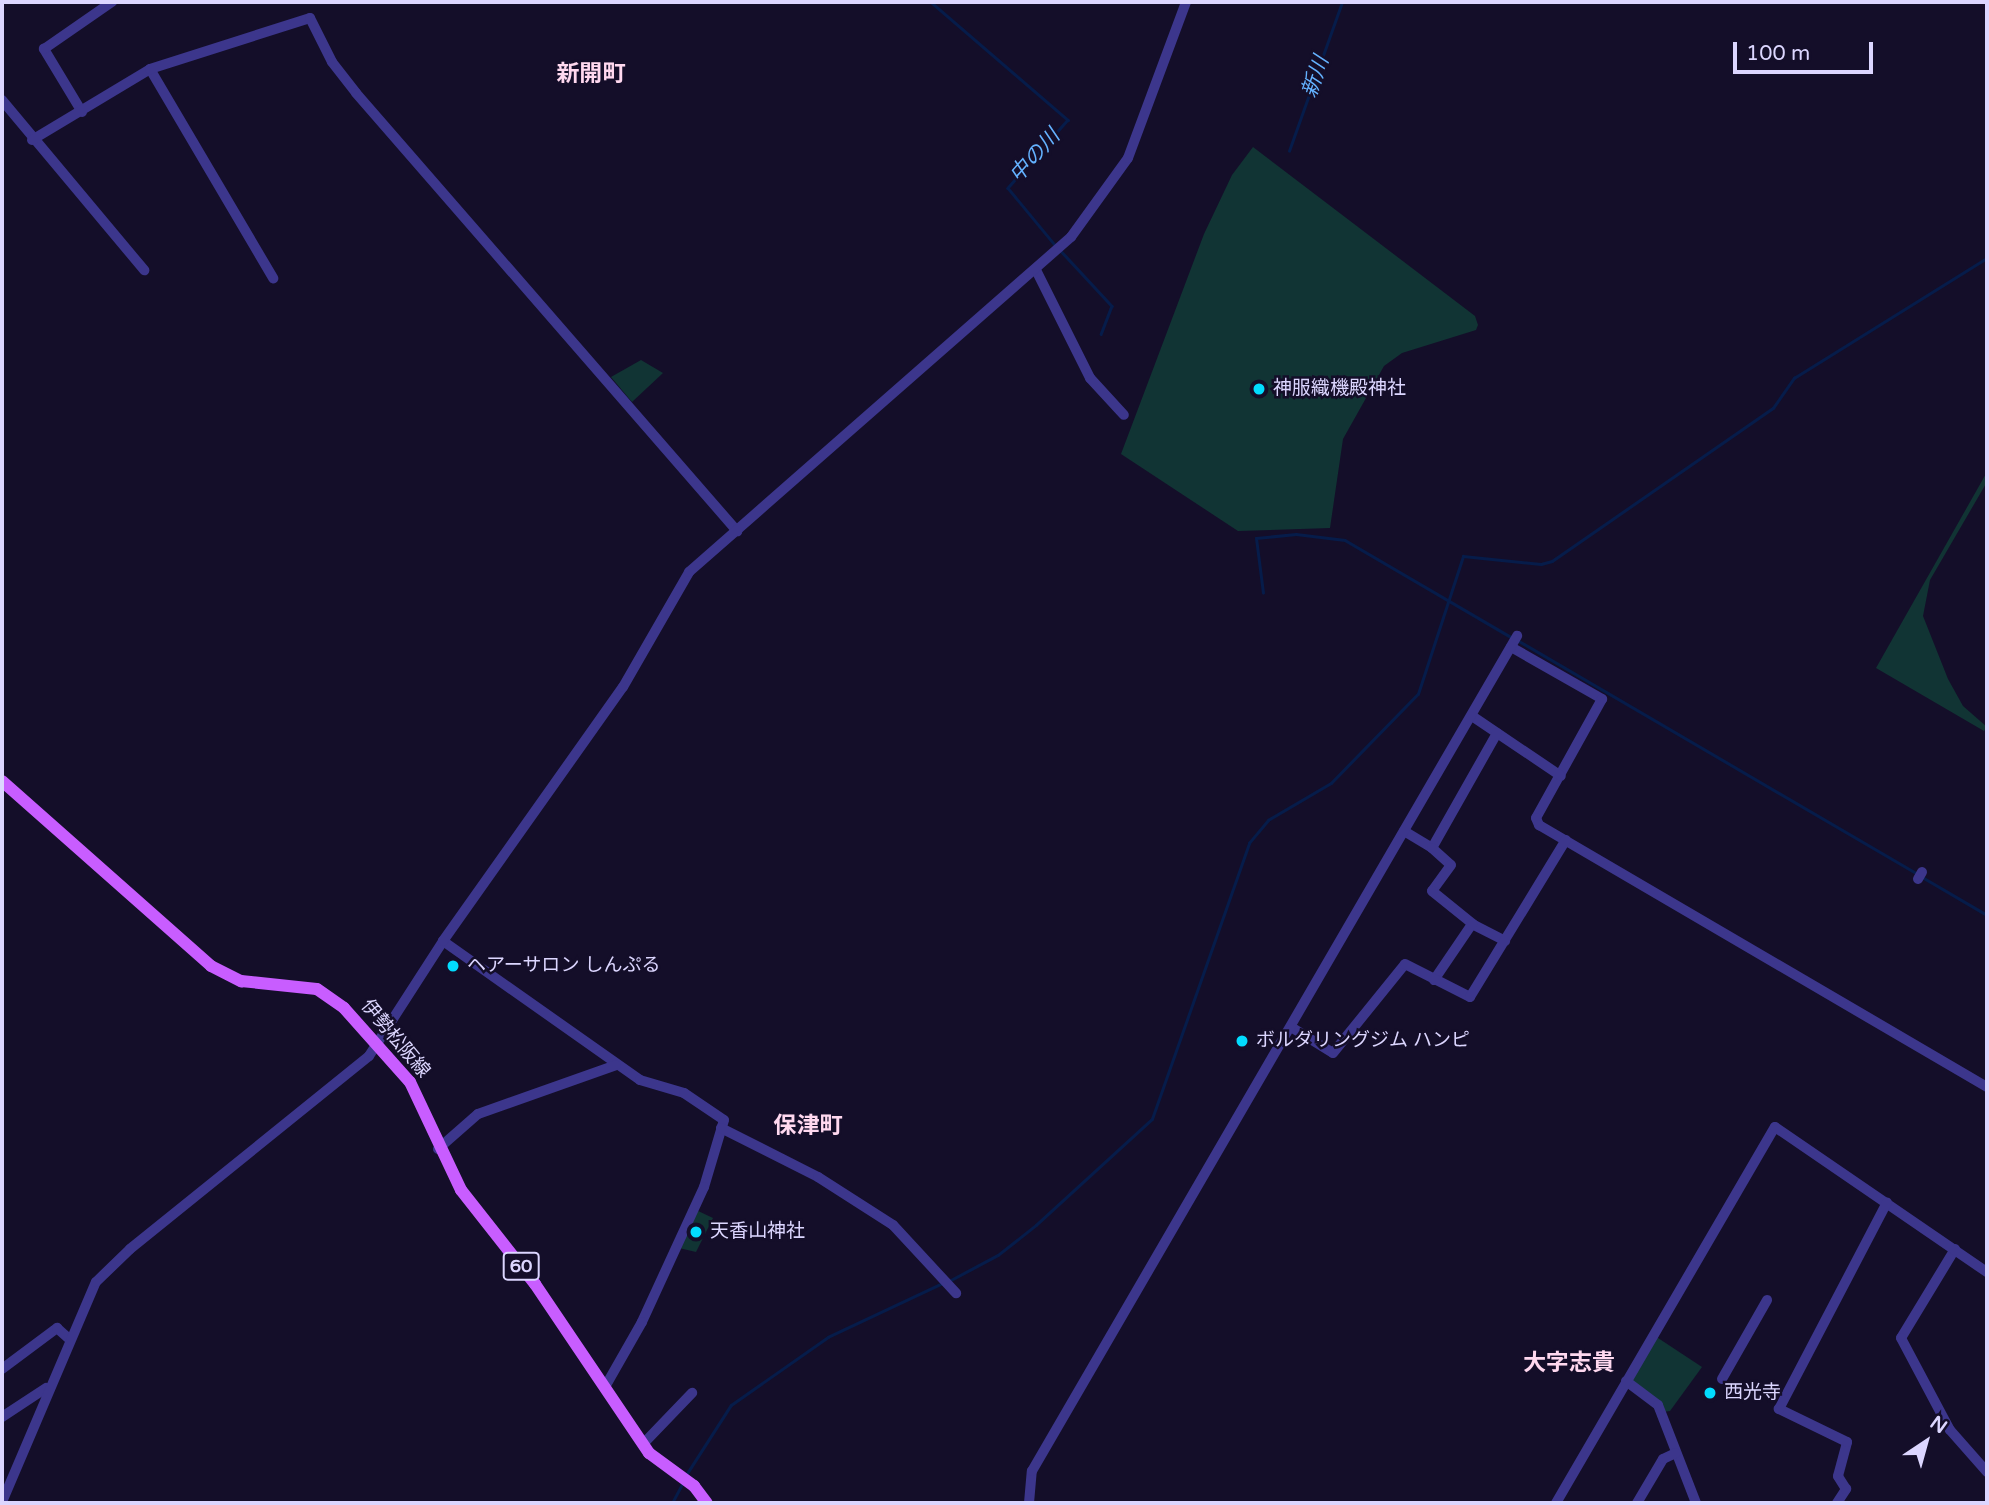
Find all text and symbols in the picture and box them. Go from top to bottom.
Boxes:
scale bar [1737,28,1877,72]
text: 100 m [1746,41,1810,66]
water label: 新川 [1297,53,1335,101]
district label: 新開町 [557,60,625,88]
water label: 中の川 [1005,124,1065,188]
place label: 神服織機殿神社 [1273,378,1406,400]
marker: 神服織機殿神社 [1251,381,1267,397]
place label: ヘアーサロン しんぷる [467,955,661,977]
marker: ヘアーサロン しんぷる [445,958,461,974]
street label: 伊勢松阪線 [356,995,434,1083]
place label: ボルダリングジム ハンピ [1256,1030,1470,1052]
marker: ボルダリングジム ハンピ [1234,1033,1250,1049]
district label: 保津町 [774,1112,842,1140]
place label: 天香山神社 [710,1221,805,1243]
marker: 天香山神社 [688,1224,704,1240]
road number: 60 [502,1252,540,1280]
district label: 大字志貴 [1523,1349,1615,1377]
place label: 西光寺 [1724,1382,1781,1404]
marker: 西光寺 [1702,1385,1718,1401]
north arrow [1891,1407,1961,1477]
text: N [1926,1412,1951,1438]

